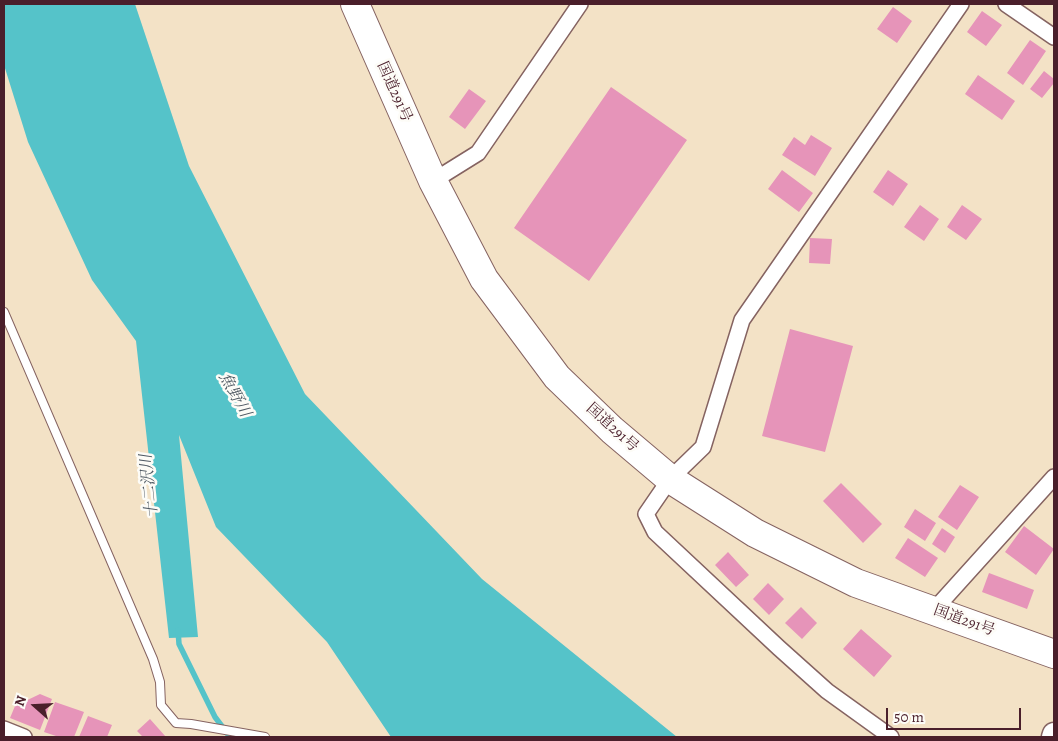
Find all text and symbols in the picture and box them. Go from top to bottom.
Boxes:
street label: 国道291号 [373,59,415,125]
water label: 魚野川 [214,369,254,421]
street label: 国道291号 [582,400,642,456]
water label: 十二沢川 [137,453,163,519]
street label: 国道291号 [931,602,997,640]
north arrow [10,681,60,731]
text: N [10,693,31,709]
scale bar [888,698,1023,730]
text: 50 m [894,707,924,727]

